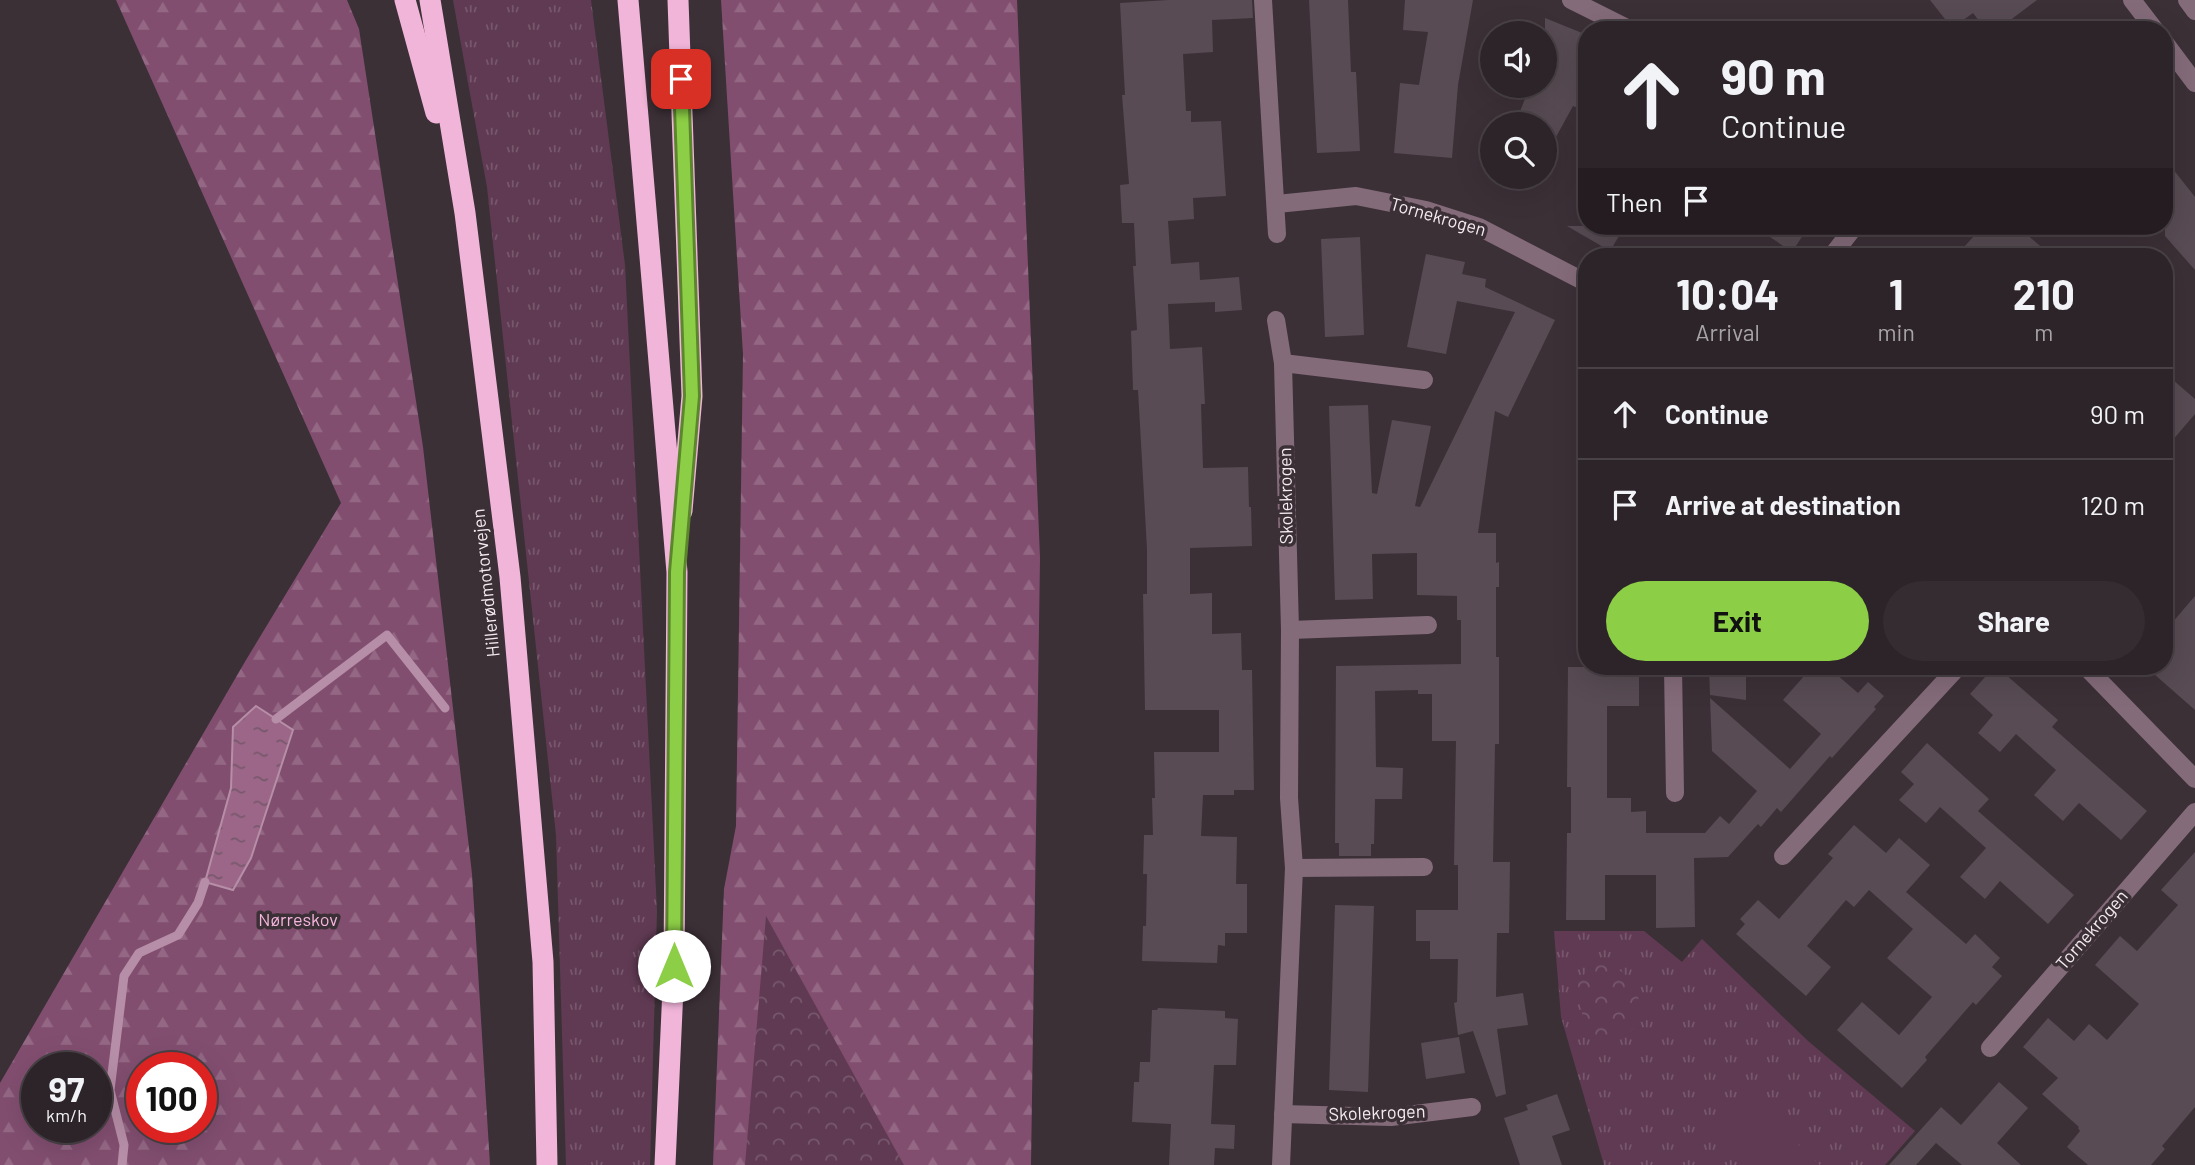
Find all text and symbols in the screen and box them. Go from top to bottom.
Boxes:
map controls [1480,21,1557,189]
button: sound [1480,21,1557,98]
text: 90 m [1721,46,1826,105]
pin [651,49,711,109]
icon: ahead [1606,49,1697,140]
icon: arrive [662,60,700,98]
text: Continue [1721,106,1846,144]
button: search [1480,112,1557,189]
icon: arrive [1677,182,1715,220]
text: Then [1606,186,1663,217]
street label: Tornekrogen [1388,192,1489,240]
text: 10:04 [1676,268,1779,318]
text: 1 [1889,268,1904,318]
text: 210 [2013,268,2075,318]
text: Arrival [1696,318,1760,346]
text: min [1878,318,1915,346]
text: m [2034,318,2053,346]
icon: ahead [1606,395,1644,433]
text: Continue [1665,398,1769,429]
text: 90 m [2090,398,2145,429]
street label: Skolekrogen [1273,447,1297,545]
icon: arrive [1606,486,1644,524]
text: Arrive at destination [1665,489,1901,520]
text: 120 m [2081,489,2145,520]
street label: Hillerødmotorvejen [466,508,504,658]
button: Exit [1606,581,1869,661]
button: Share [1883,581,2145,661]
street label: Tornekrogen [2051,885,2132,974]
park label: Nørreskov [258,908,338,930]
position arrow [637,929,711,1003]
speed limit sign: 100 [126,1052,217,1143]
text: 97 [49,1067,84,1109]
street label: Skolekrogen [1328,1099,1426,1125]
text: km/h [46,1104,87,1126]

